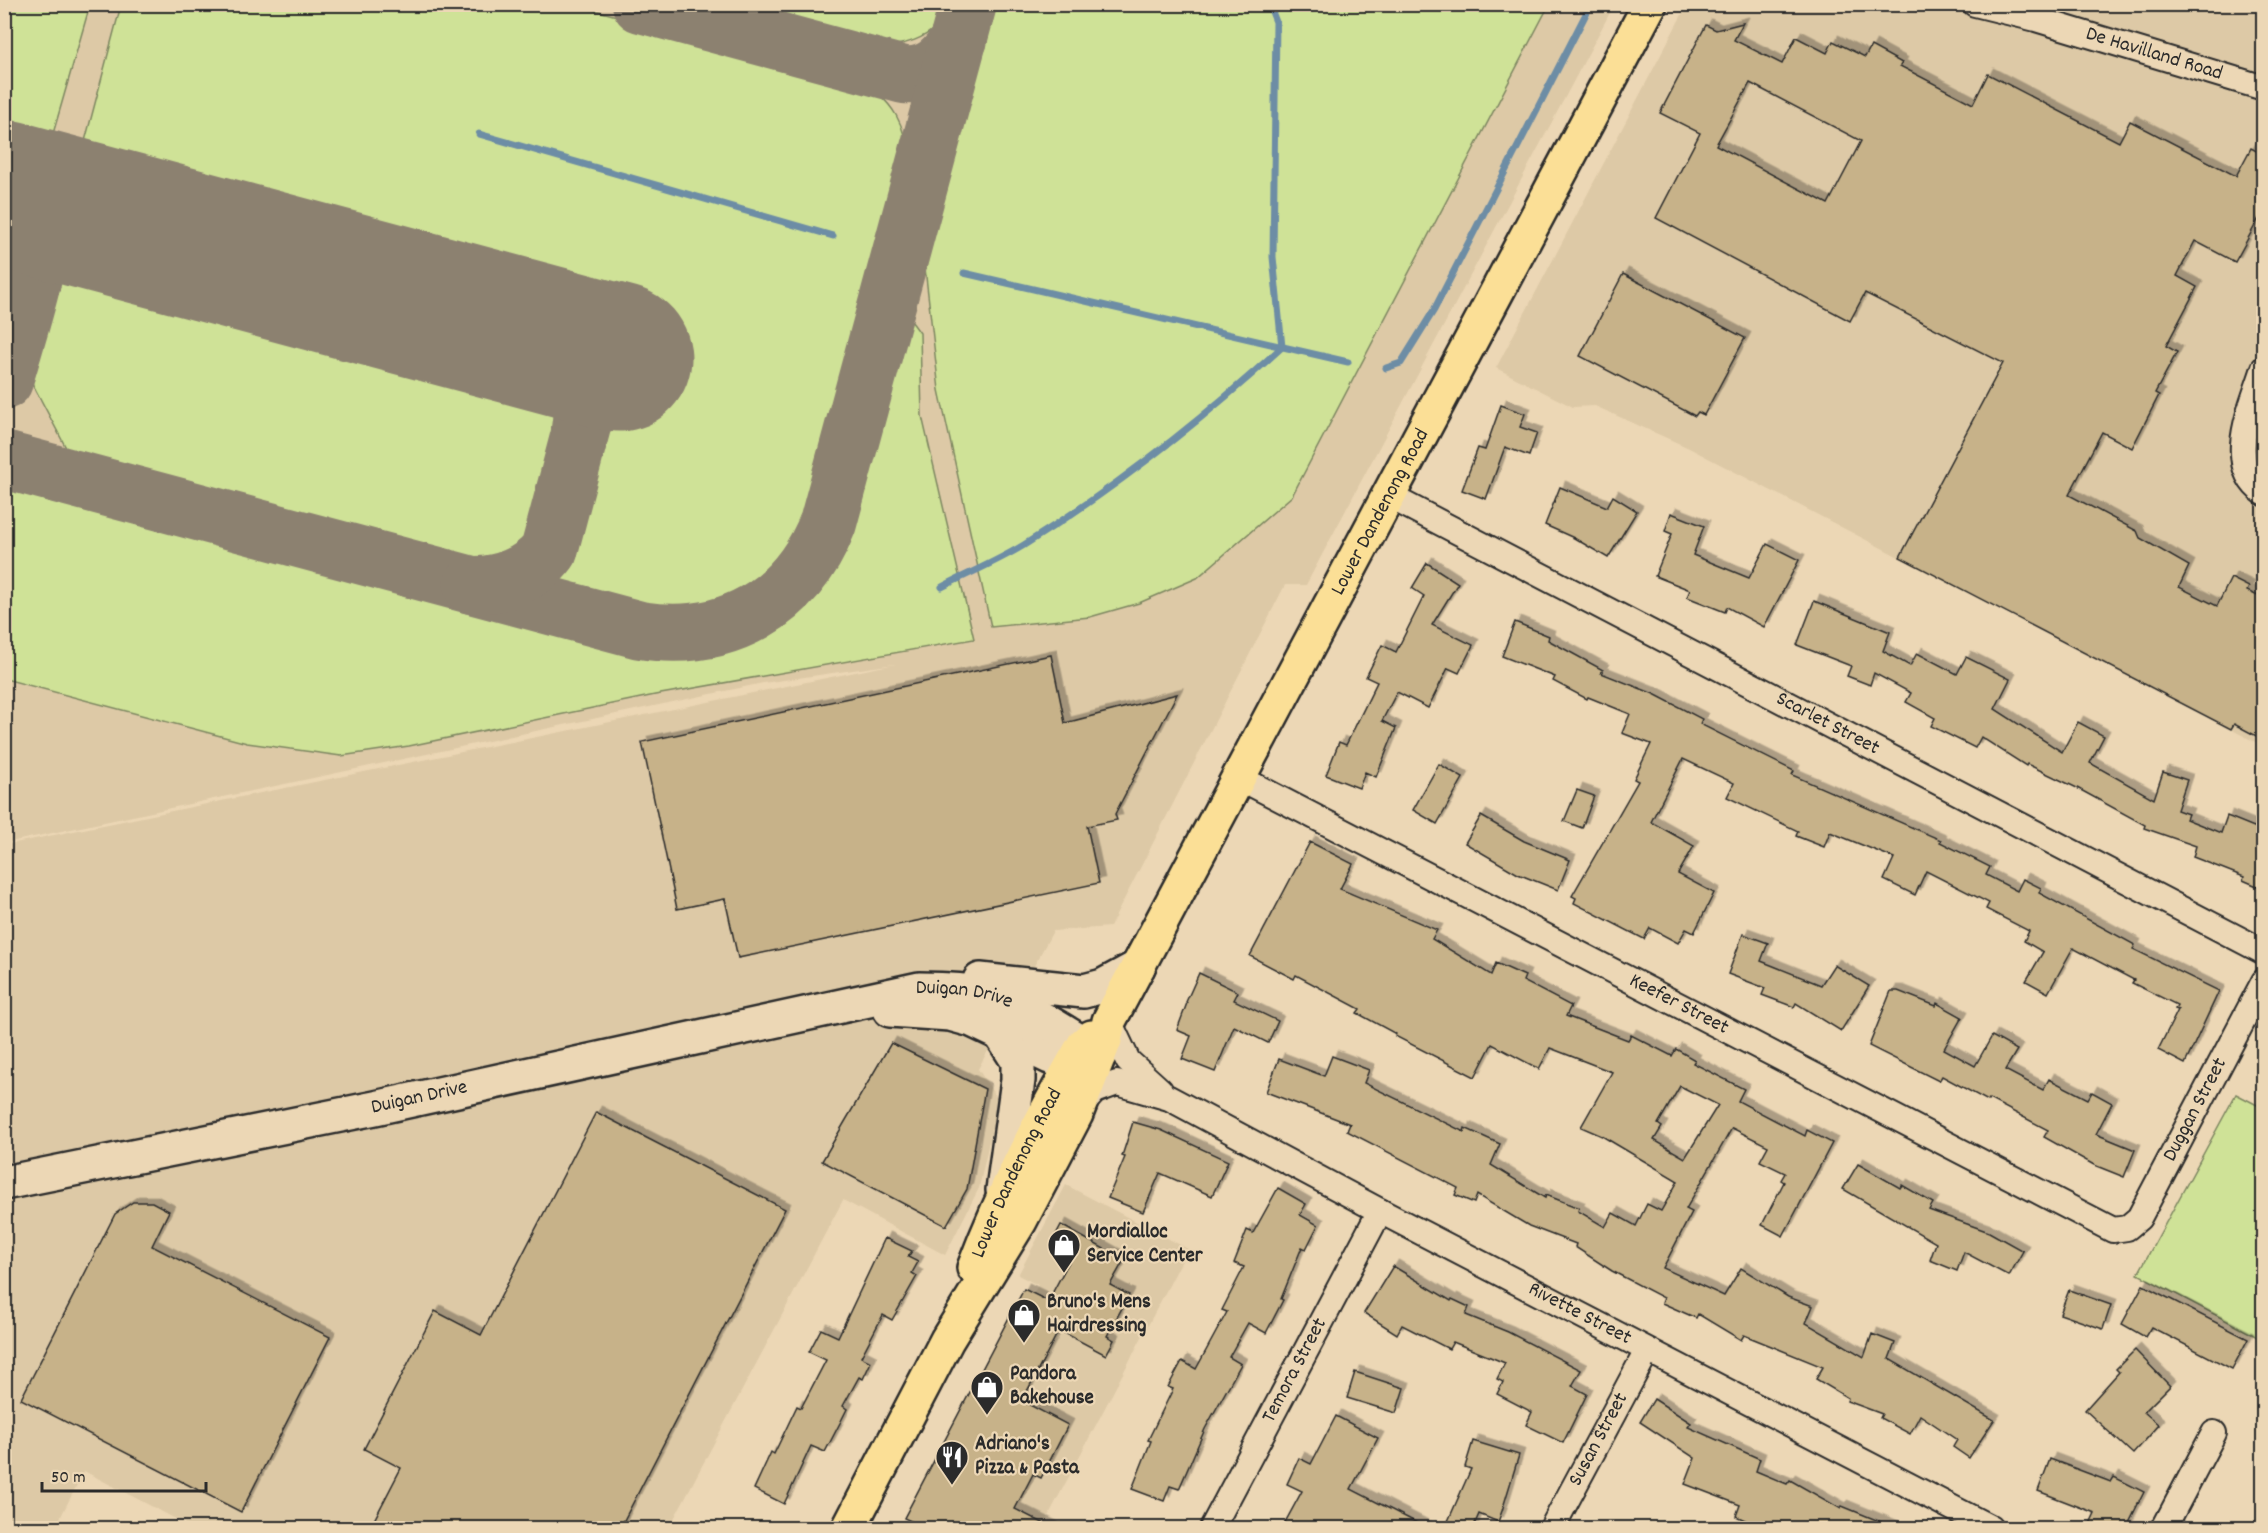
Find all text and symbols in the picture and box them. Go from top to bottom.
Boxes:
street label: De Havilland Road [2082,20,2226,90]
street label: Lower Dandenong Road [1324,424,1438,601]
street label: Scarlet Street [1770,685,1885,764]
street label: Keefer Street [1623,967,1734,1043]
street label: Duigan Drive [916,974,1017,1018]
street label: Duggan Street [2156,1053,2236,1167]
street label: Duigan Drive [368,1073,470,1123]
street label: Lower Dandenong Road [964,1083,1071,1263]
place label: Mordialloc Service Center [1087,1218,1204,1272]
shop icon: Mordialloc Service Center [1046,1227,1082,1274]
street label: Rivette Street [1522,1275,1637,1354]
place label: Bruno's Mens Hairdressing [1047,1288,1151,1342]
shop icon: Bruno's Mens Hairdressing [1006,1297,1042,1344]
street label: Temora Street [1255,1313,1336,1429]
place label: Pandora Bakehouse [1010,1360,1094,1414]
shop icon: Pandora Bakehouse [969,1369,1005,1416]
street label: Susan Street [1562,1387,1637,1492]
place label: Adriano's Pizza & Pasta [975,1430,1080,1484]
restaurant icon: Adriano's Pizza & Pasta [934,1439,970,1486]
scale bar [42,1455,206,1493]
text: 50 m [51,1466,86,1491]

